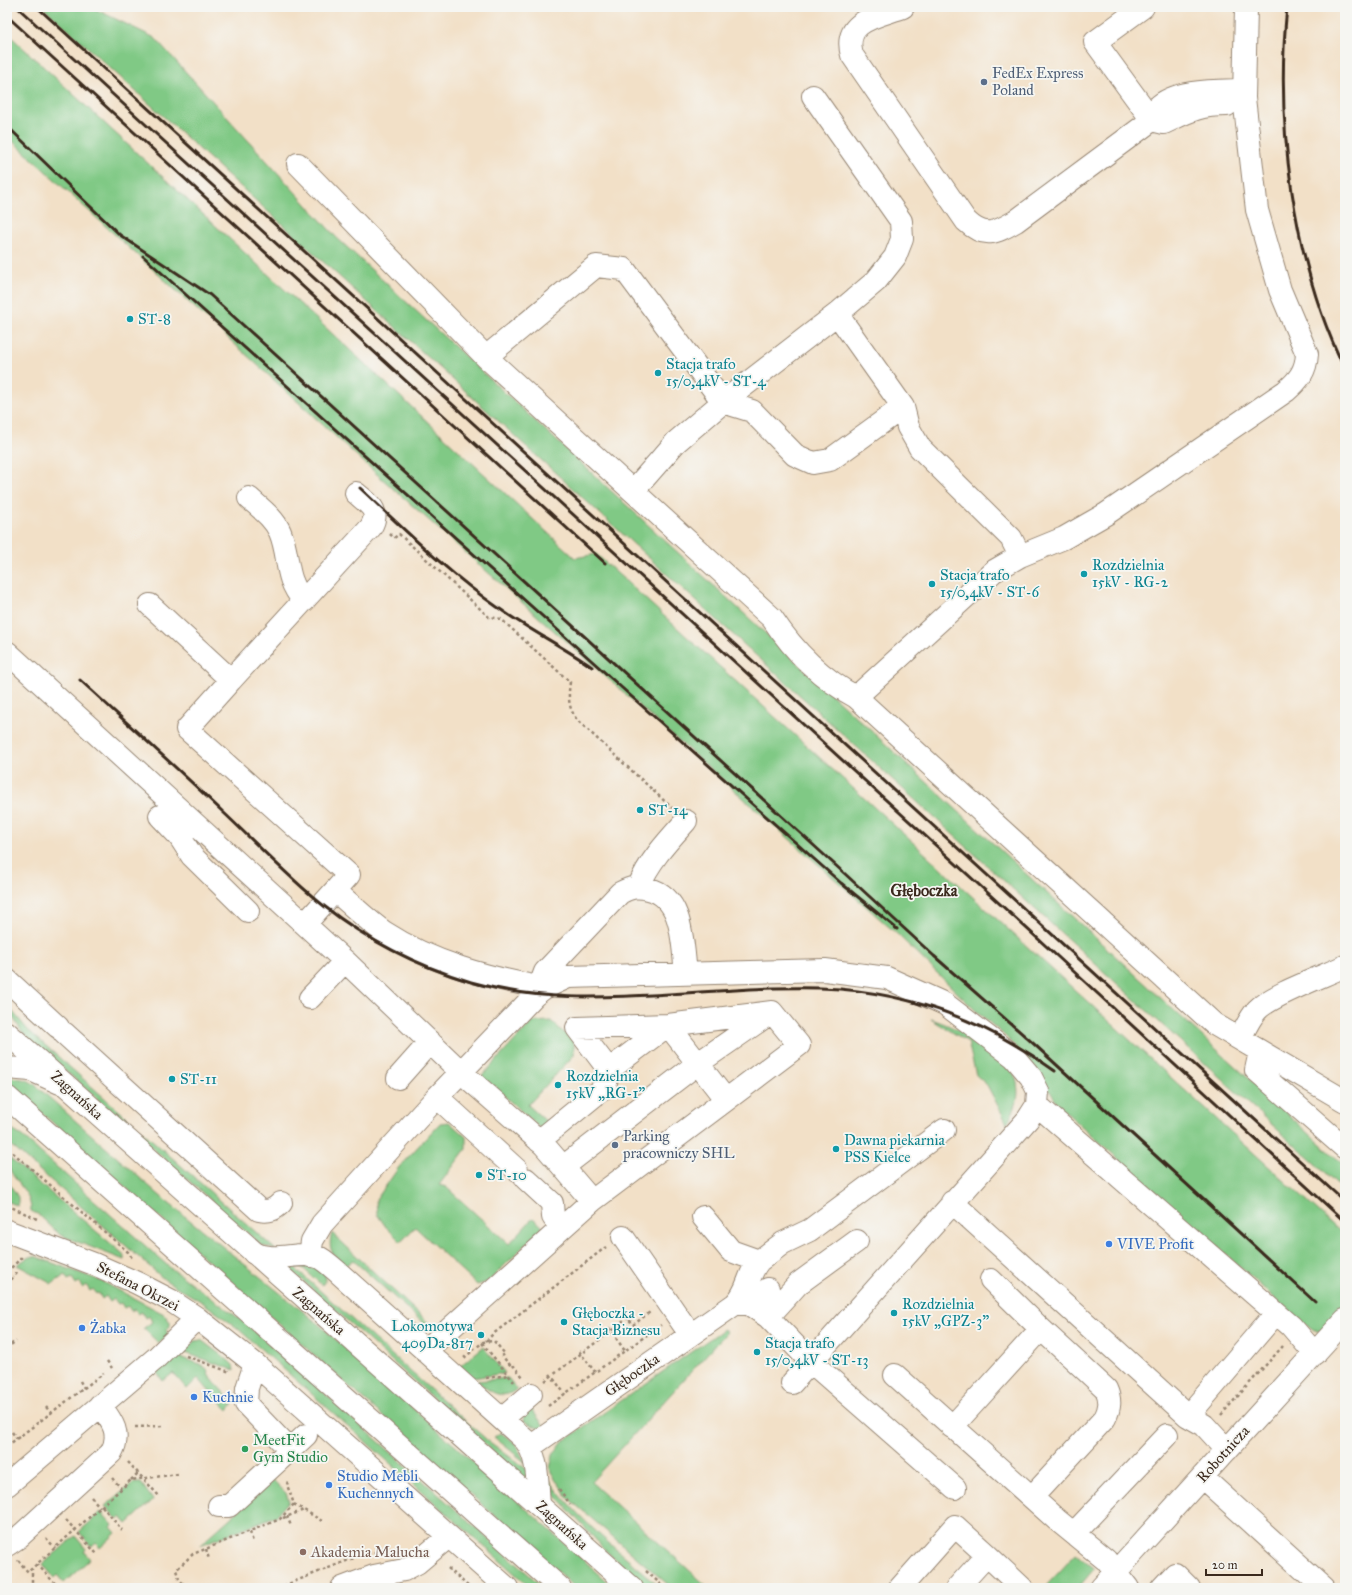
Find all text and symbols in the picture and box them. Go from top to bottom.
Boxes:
place label: FedEx Express Poland [992,64,1083,99]
marker: FedEx Express Poland [979,77,989,87]
place label: ST-8 [138,310,171,328]
marker: ST-8 [125,314,135,324]
place label: Stacja trafo 15/0,4kV - ST-4 [666,355,767,390]
marker: Stacja trafo 15/0,4kV - ST-4 [653,368,663,378]
place label: Rozdzielnia 15kV - RG-2 [1092,556,1169,591]
place label: Stacja trafo 15/0,4kV - ST-6 [940,566,1041,601]
marker: Rozdzielnia 15kV - RG-2 [1079,569,1089,579]
marker: Stacja trafo 15/0,4kV - ST-6 [927,579,937,589]
place label: ST-14 [648,801,688,819]
marker: ST-14 [635,805,645,815]
district label: Głęboczka [891,881,959,900]
street label: Zagnańska [47,1067,107,1124]
place label: Rozdzielnia 15kV „RG-1” [566,1067,645,1102]
place label: ST-11 [180,1070,217,1088]
marker: ST-11 [167,1074,177,1084]
marker: Rozdzielnia 15kV „RG-1” [553,1080,563,1090]
place label: Parking pracowniczy SHL [622,1127,735,1162]
place label: Dawna piekarnia PSS Kielce [844,1131,946,1166]
marker: Parking pracowniczy SHL [610,1140,620,1150]
marker: Dawna piekarnia PSS Kielce [831,1144,841,1154]
place label: ST-10 [487,1166,527,1184]
marker: ST-10 [474,1170,484,1180]
place label: VIVE Profit [1116,1235,1195,1253]
marker: VIVE Profit [1104,1239,1114,1249]
street label: Stefana Okrzei [94,1257,182,1315]
street label: Zagnańska [289,1283,350,1339]
place label: Rozdzielnia 15kV „GPZ-3” [902,1295,989,1330]
place label: Głęboczka - Stacja Biznesu [572,1304,661,1339]
marker: Rozdzielnia 15kV „GPZ-3” [889,1308,899,1318]
place label: Lokomotywa 409Da-817 [391,1317,474,1352]
marker: Głęboczka - Stacja Biznesu [559,1317,569,1327]
place label: Żabka [90,1319,127,1337]
marker: Żabka [77,1323,87,1333]
marker: Lokomotywa 409Da-817 [476,1330,486,1340]
place label: Stacja trafo 15/0,4kV - ST-13 [765,1334,868,1369]
marker: Stacja trafo 15/0,4kV - ST-13 [752,1347,762,1357]
street label: Głęboczka [601,1349,663,1400]
place label: Kuchnie [202,1388,253,1406]
marker: Kuchnie [189,1392,199,1402]
street label: Robotnicza [1193,1421,1254,1486]
place label: MeetFit Gym Studio [253,1431,328,1466]
marker: MeetFit Gym Studio [240,1444,250,1454]
place label: Studio Mebli Kuchennych [337,1467,418,1502]
marker: Studio Mebli Kuchennych [324,1480,334,1490]
street label: Zagnańska [532,1497,592,1554]
place label: Akademia Malucha [310,1543,430,1561]
marker: Akademia Malucha [298,1547,308,1557]
scale bar [1206,1551,1262,1577]
text: 20 m [1212,1558,1238,1572]

